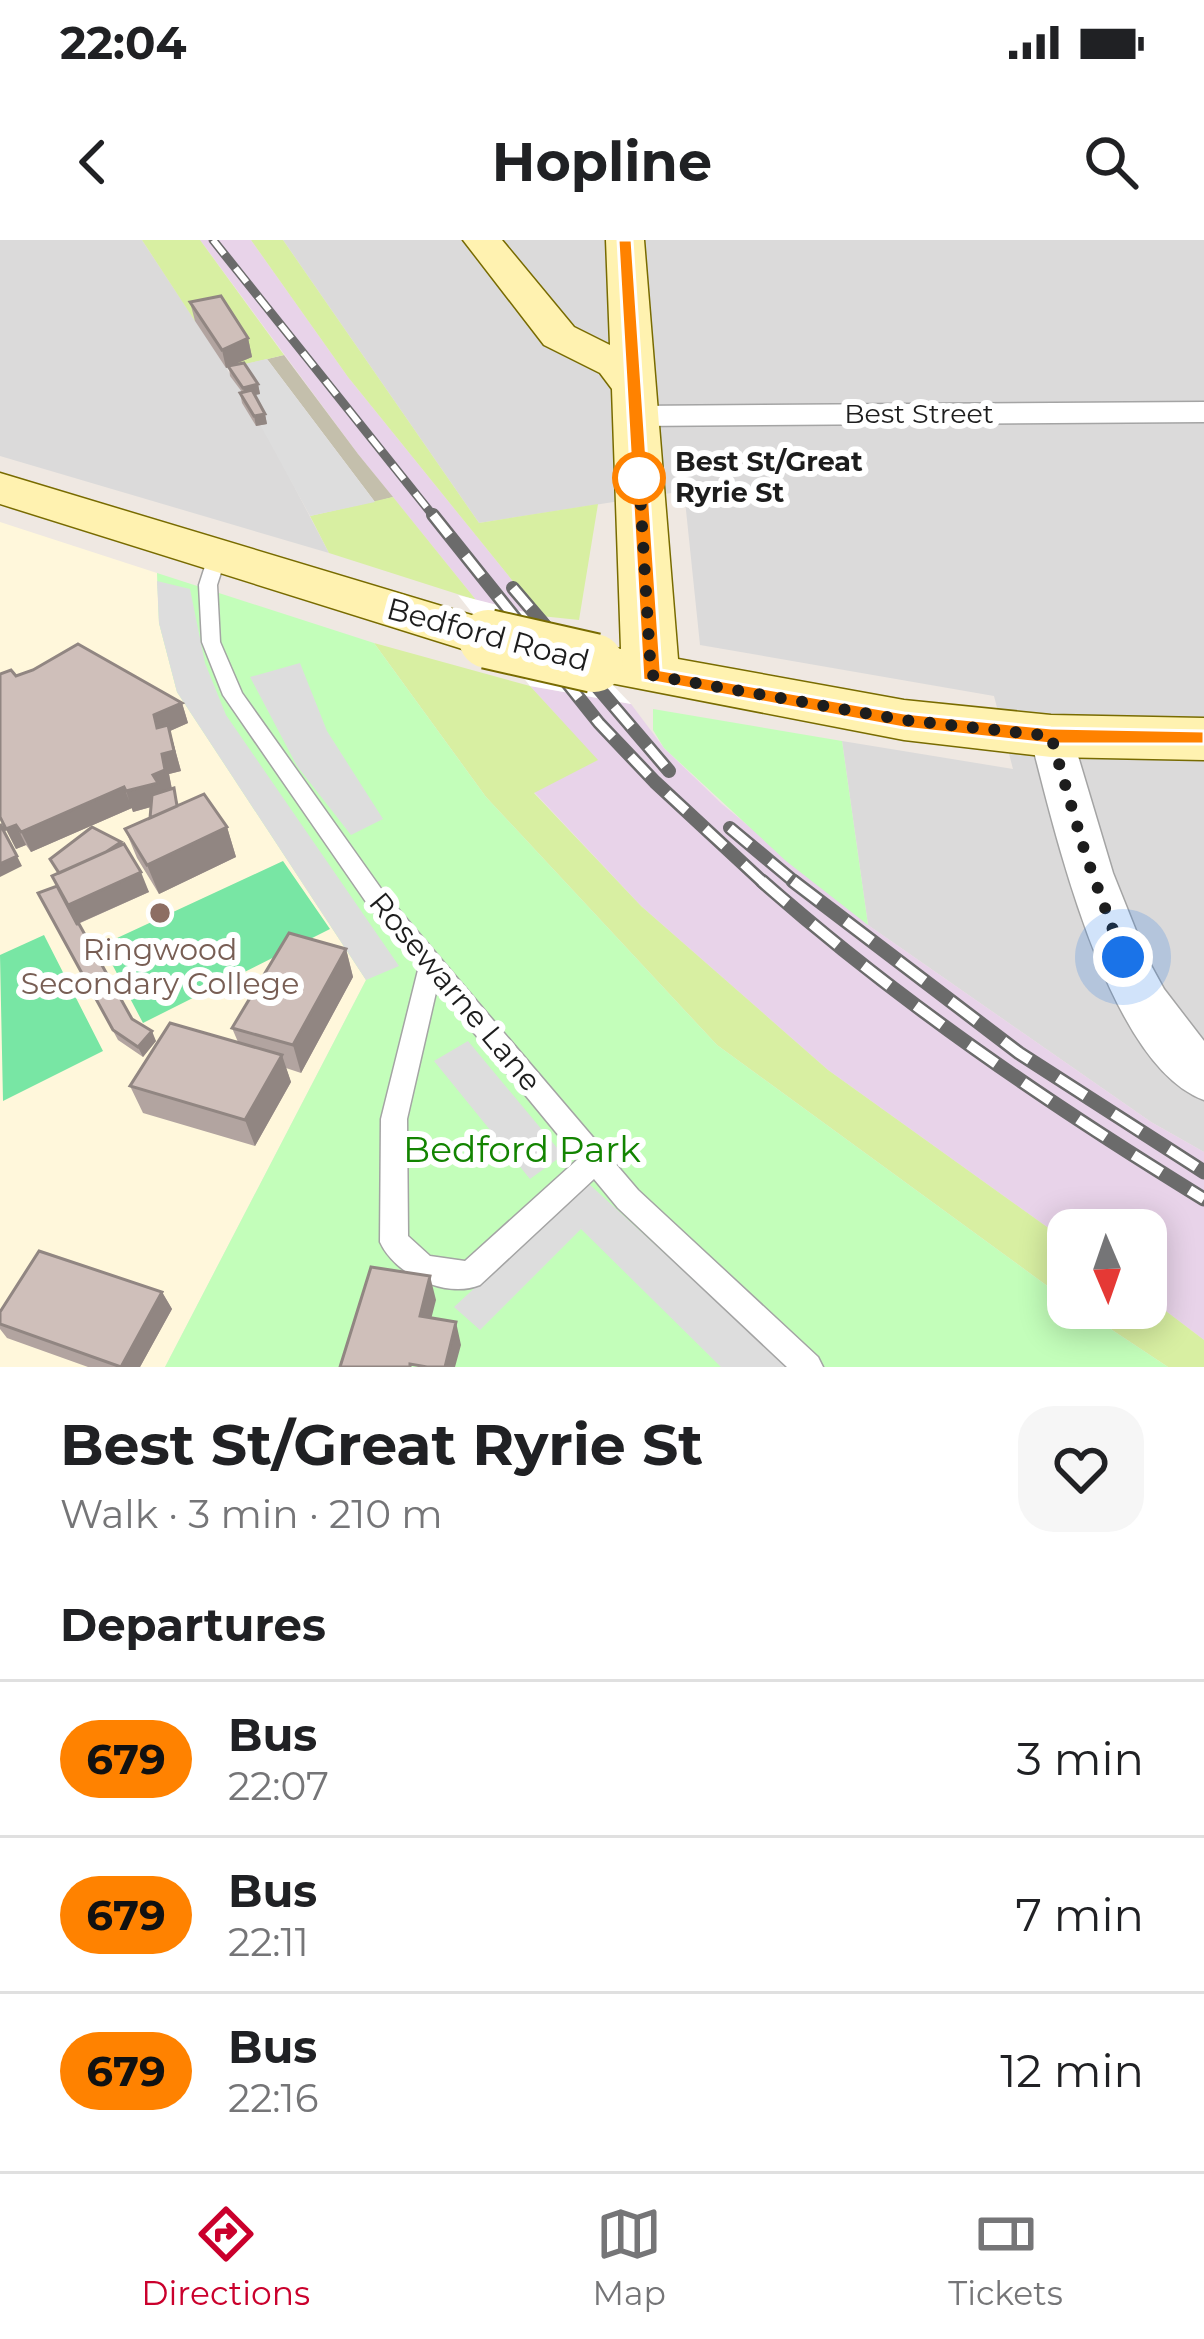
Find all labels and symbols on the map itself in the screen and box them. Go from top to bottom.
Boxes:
street label: Best Street [844,397,994,430]
place label: Best St/Great Ryrie St [675,445,863,509]
marker: Best St/Great Ryrie St [614,453,664,503]
street label: Bedford Road [383,590,593,679]
street label: Rosewarne Lane [361,885,549,1099]
marker: Ringwood Secondary College [147,900,173,926]
your location [1093,927,1153,987]
place label: Ringwood Secondary College [21,931,299,1002]
park label: Bedford Park [403,1127,641,1171]
north arrow [1047,1209,1167,1329]

